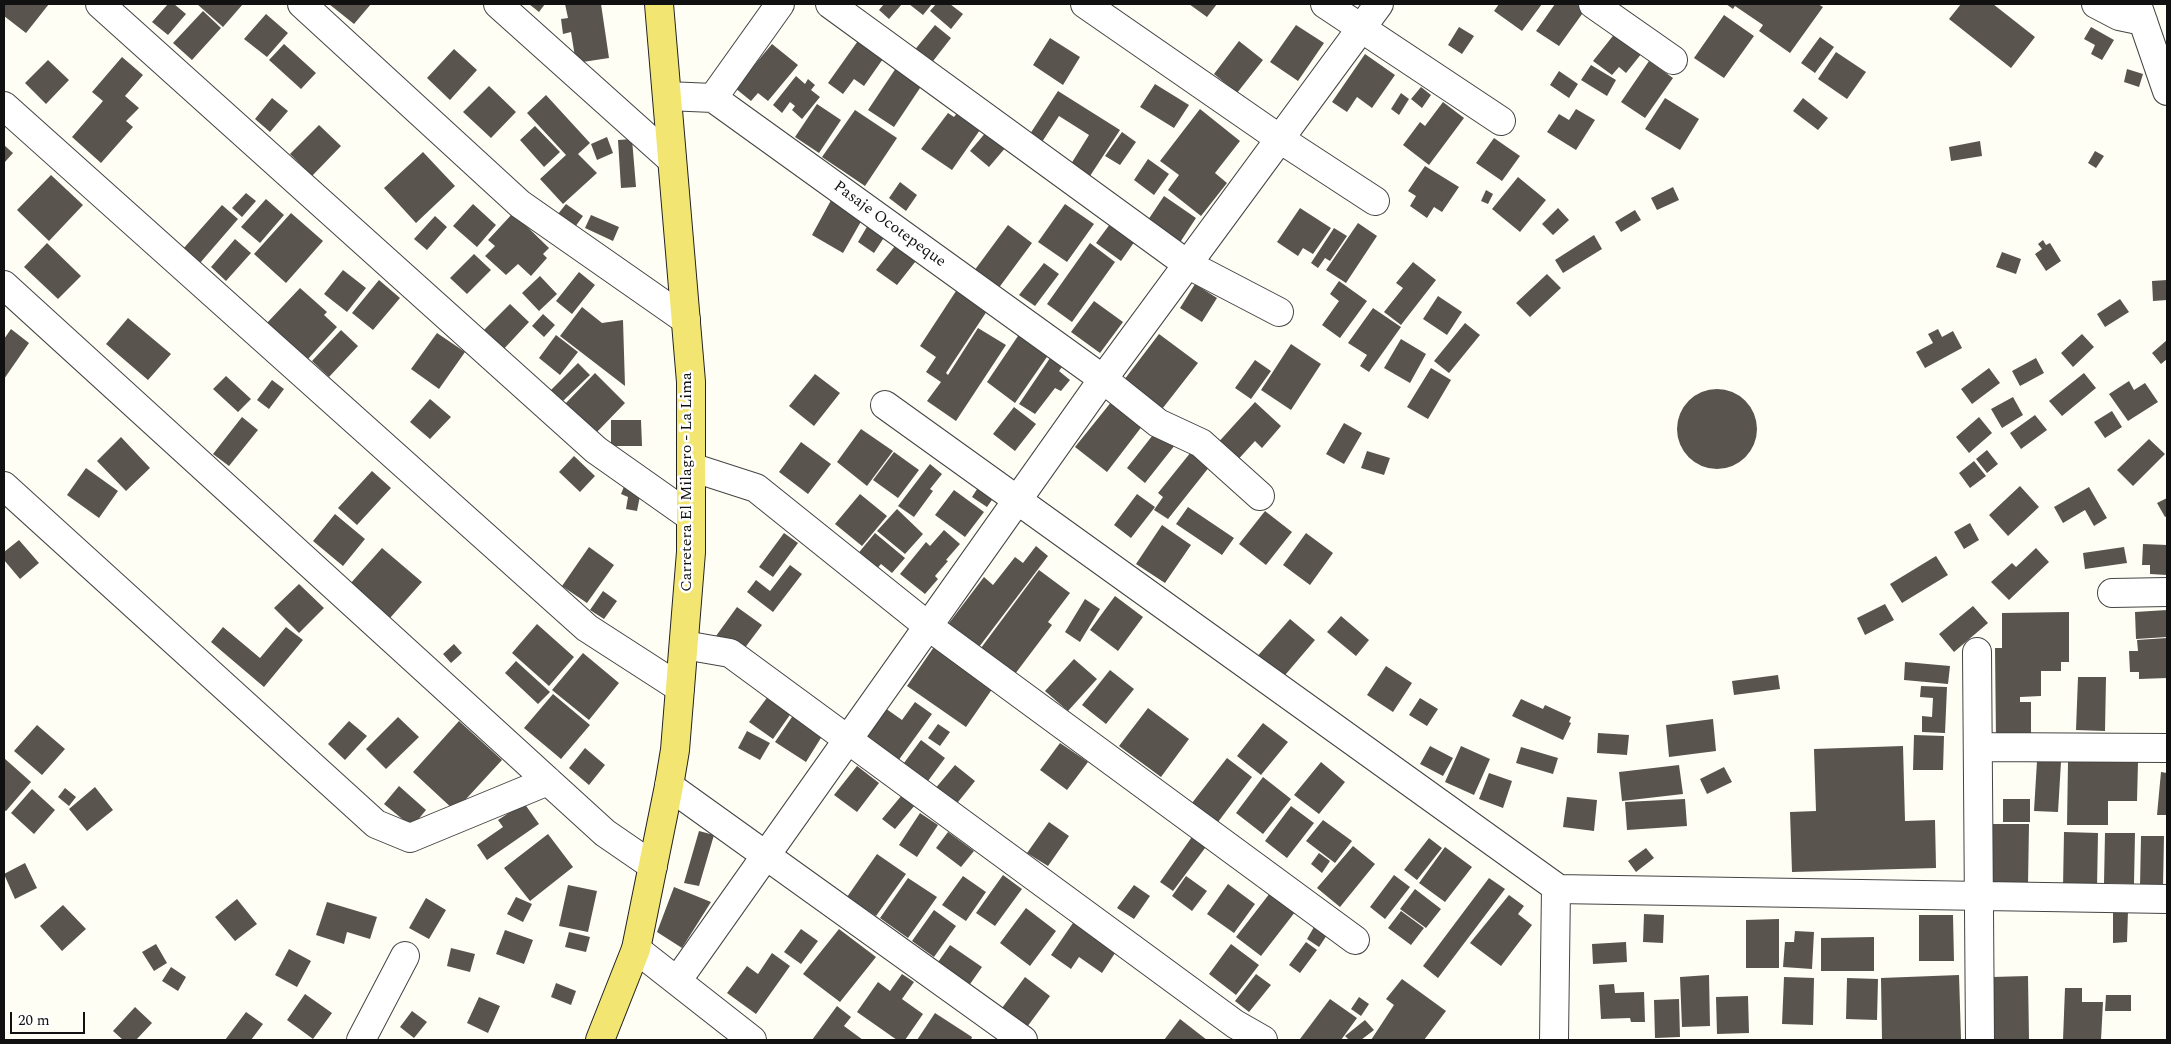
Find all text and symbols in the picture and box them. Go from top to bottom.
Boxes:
street label: Pasaje Ocotepeque [829,178,949,272]
street label: Carretera El Milagro - La Lima [678,372,698,592]
scale bar [12,1002,88,1034]
text: 20 m [18,1009,50,1032]

